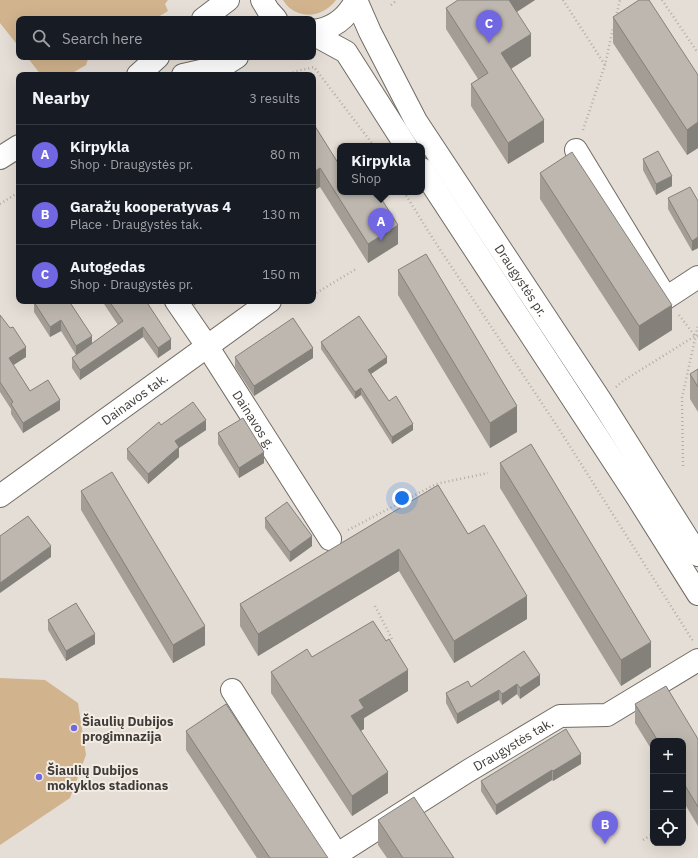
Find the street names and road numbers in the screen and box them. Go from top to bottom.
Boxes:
street label: Draugystės pr. [491,241,551,320]
street label: Dainavos tak. [98,369,171,429]
street label: Dainavos g. [229,387,279,452]
street label: Draugystės tak. [470,714,556,775]

